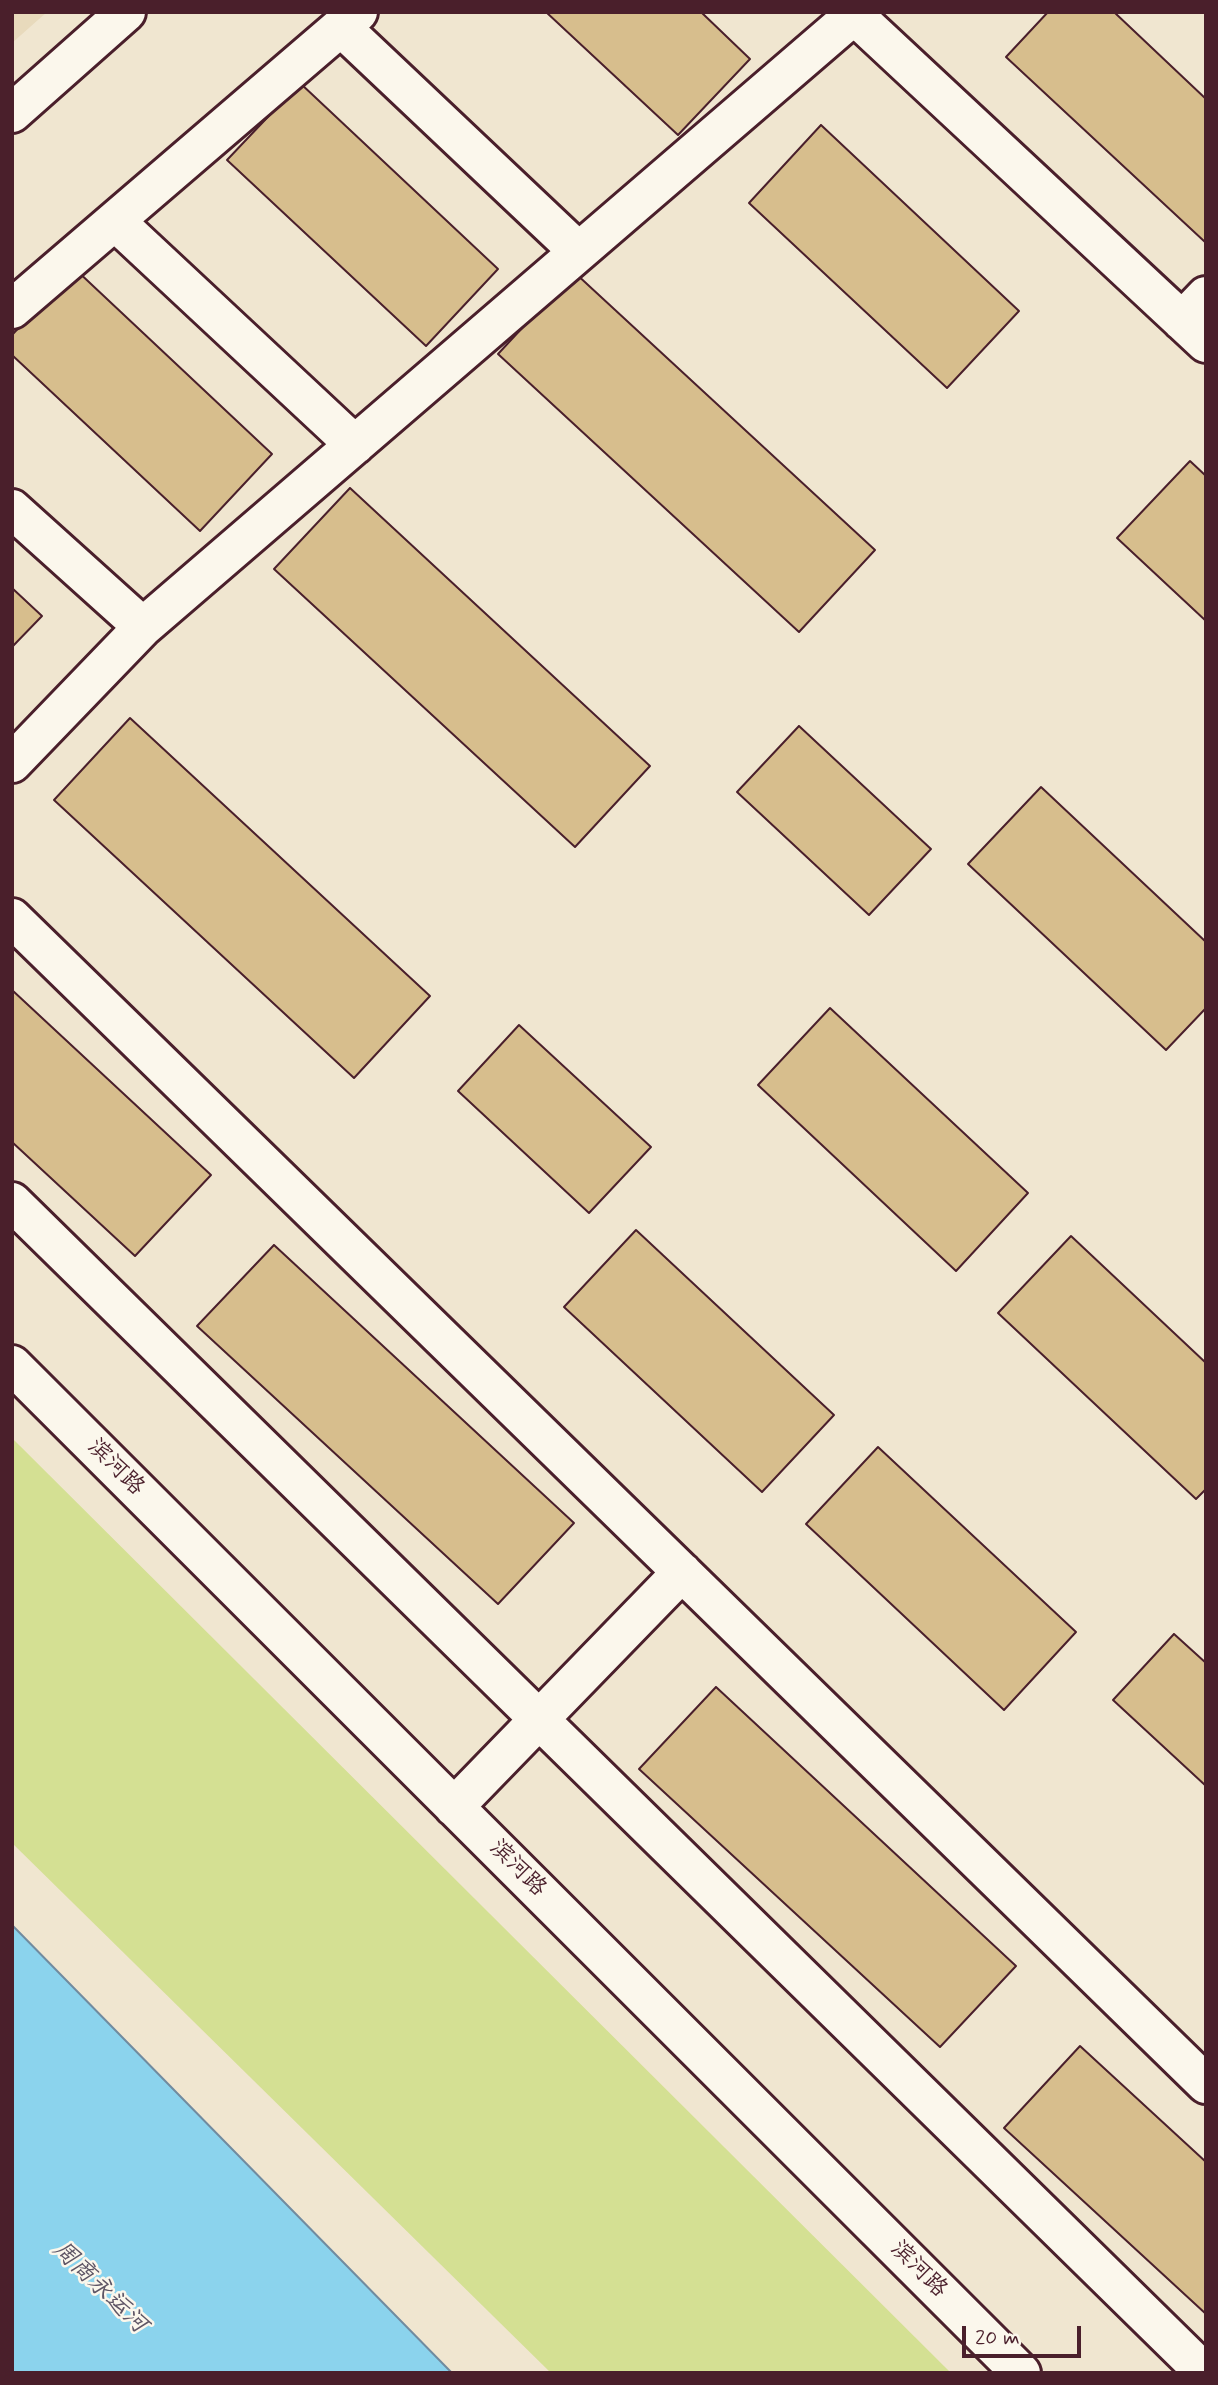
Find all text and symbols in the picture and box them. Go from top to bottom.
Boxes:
street label: 滨河路 [81,1434,149,1502]
street label: 滨河路 [483,1835,551,1903]
water label: 周商永运河 [46,2236,152,2340]
street label: 滨河路 [884,2236,952,2304]
scale bar [966,2312,1085,2356]
text: 20 m [975,2324,1020,2352]

